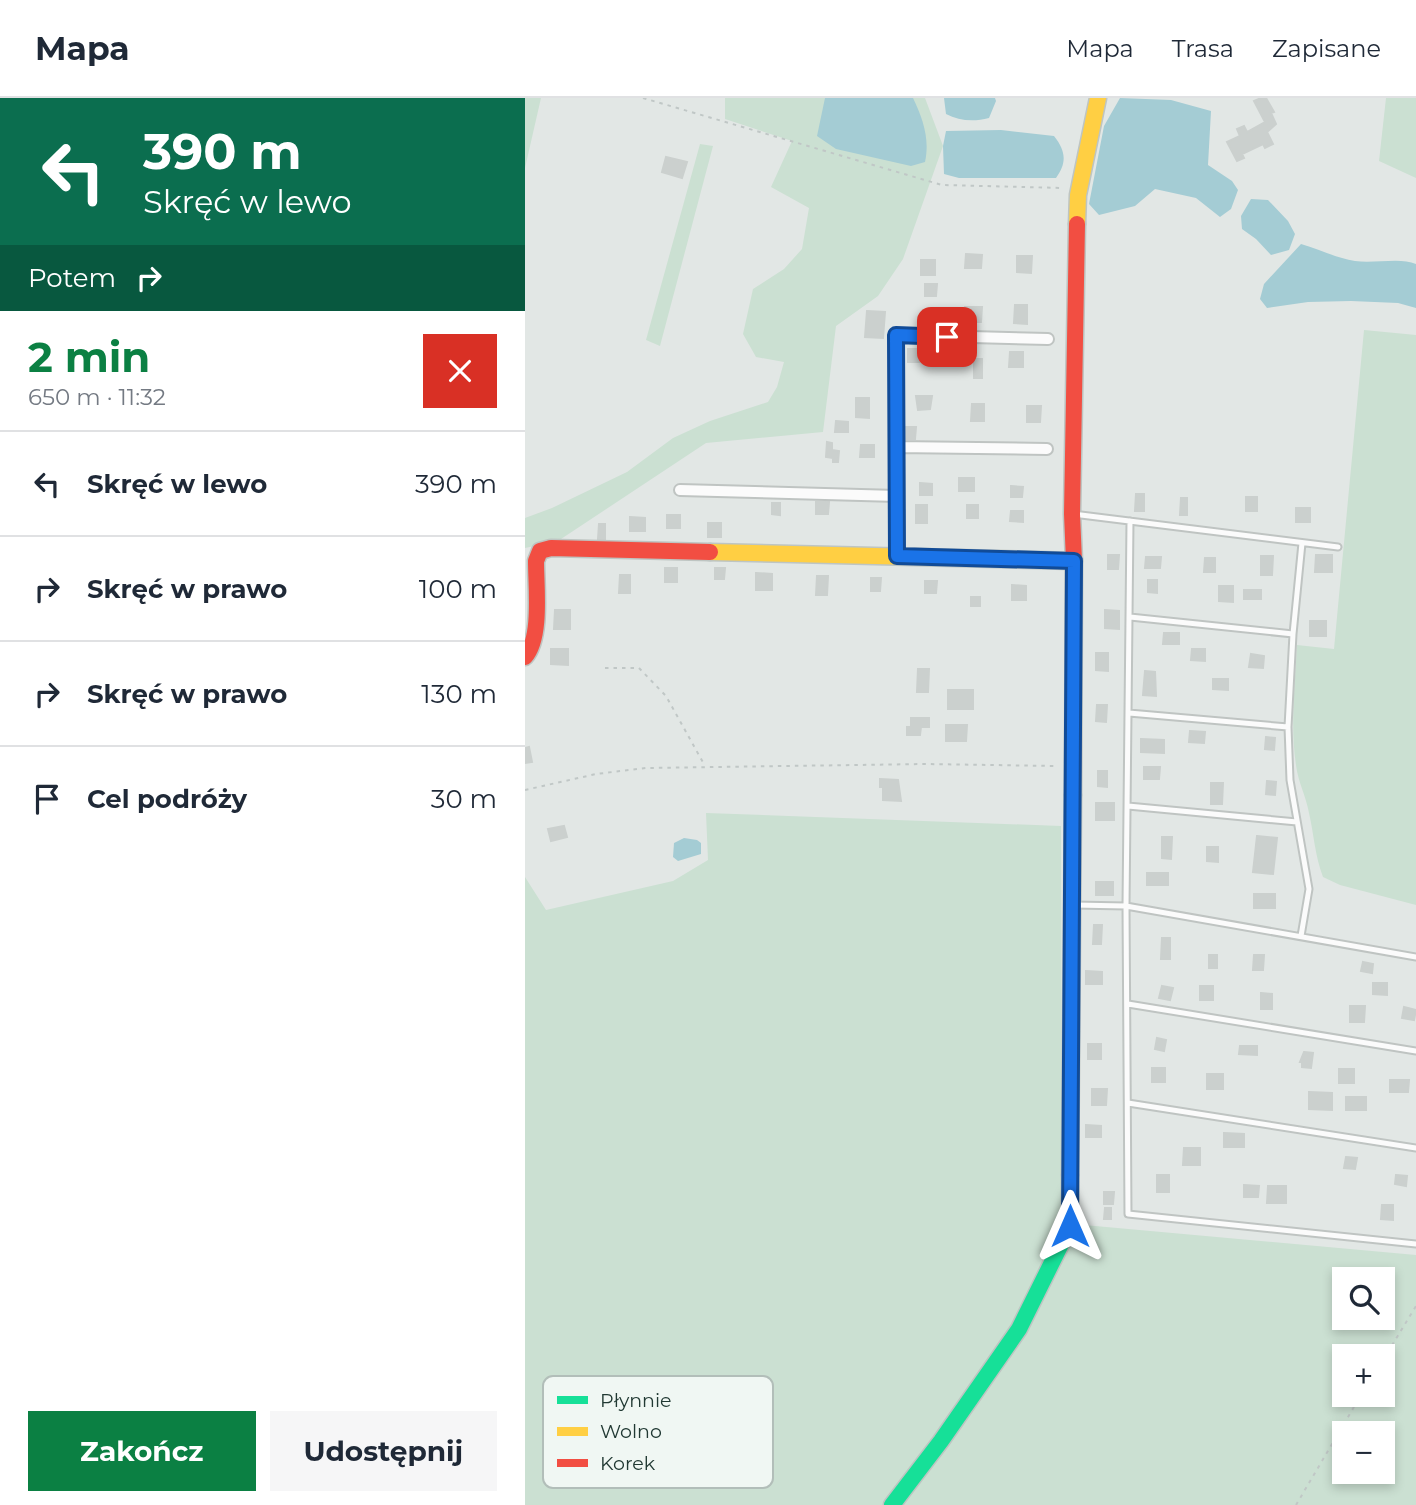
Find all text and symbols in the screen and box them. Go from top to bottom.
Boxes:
text: Mapa [35,28,130,68]
text: Mapa [1066,34,1134,63]
text: Trasa [1172,34,1234,63]
text: Zapisane [1272,34,1381,63]
text: 390 m [143,122,302,181]
icon: left [28,126,119,217]
text: Skręć w lewo [143,182,352,221]
icon: right [130,259,168,297]
text: Potem [28,262,116,294]
pin [917,307,977,367]
icon: arrive [928,318,966,356]
text: 2 min [28,331,150,383]
button: close [423,334,497,408]
text: 650 m · 11:32 [28,383,166,411]
icon: left [28,465,66,503]
text: Skręć w lewo [87,468,267,500]
text: 390 m [415,468,497,500]
icon: right [28,570,66,608]
text: Skręć w prawo [87,573,287,605]
text: 100 m [419,573,497,605]
icon: right [28,675,66,713]
text: Skręć w prawo [87,678,287,710]
text: 130 m [421,678,497,710]
icon: arrive [28,780,66,818]
text: Cel podróży [87,783,247,815]
text: 30 m [431,783,497,815]
position arrow [1033,1189,1107,1263]
map controls [1332,1267,1395,1484]
button: search [1332,1267,1395,1330]
button: + [1332,1344,1395,1407]
legend [543,1376,773,1488]
text: Płynnie [600,1389,671,1412]
button: Zakończ [28,1411,256,1491]
button: Udostępnij [270,1411,497,1491]
text: Wolno [600,1420,662,1443]
button: − [1332,1421,1395,1484]
text: Korek [600,1452,656,1475]

